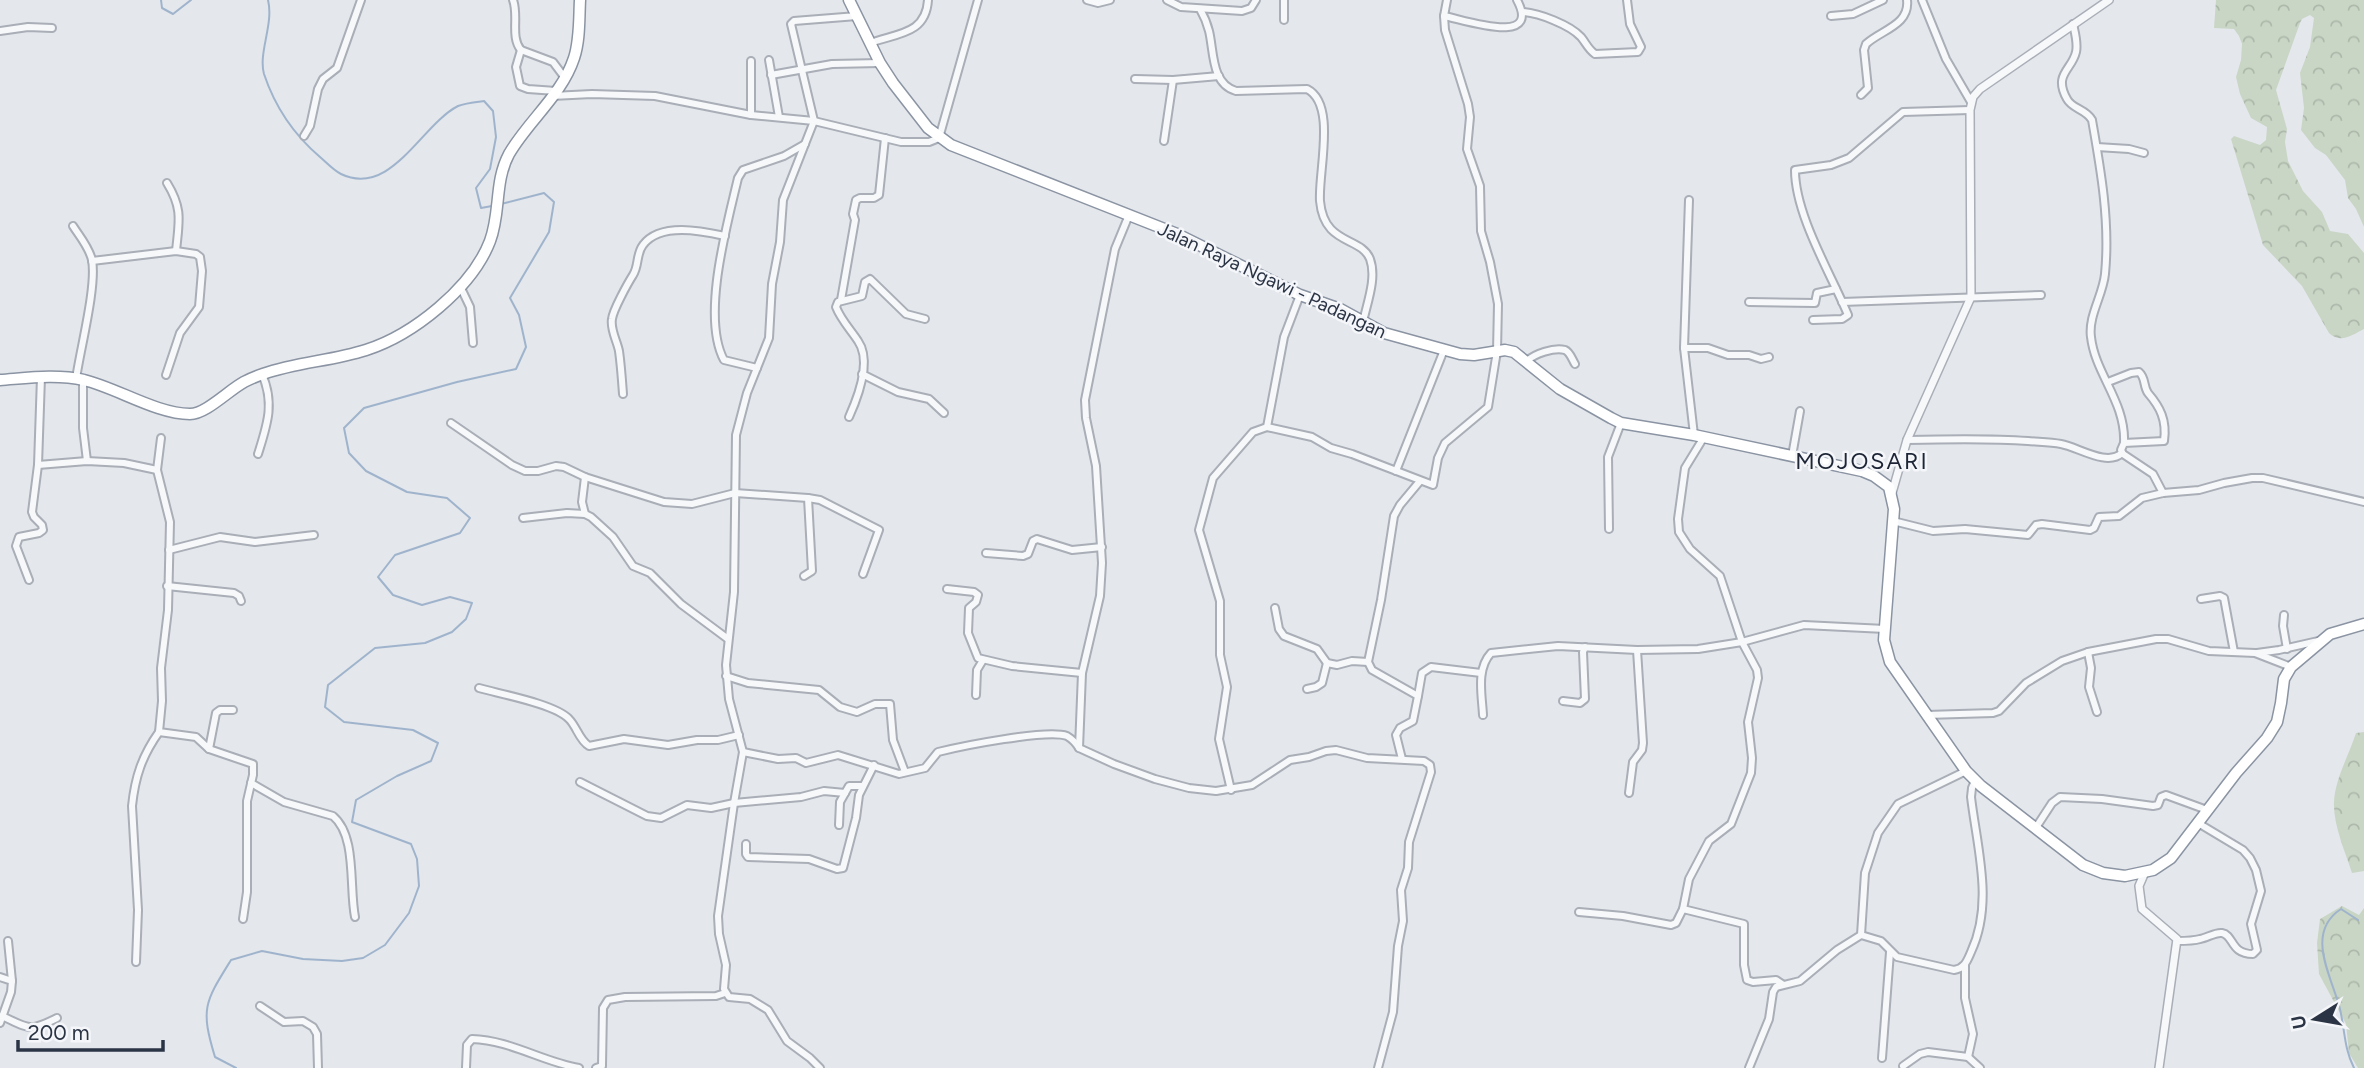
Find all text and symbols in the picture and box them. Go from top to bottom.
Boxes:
street label: Jalan Raya Ngawi - Padangan [1154,217,1390,343]
district label: MOJOSARI [1795,447,1929,475]
north arrow [2280,984,2350,1054]
scale bar [18,1009,163,1052]
text: U [2286,1013,2311,1031]
text: 200 m [28,1020,90,1045]

